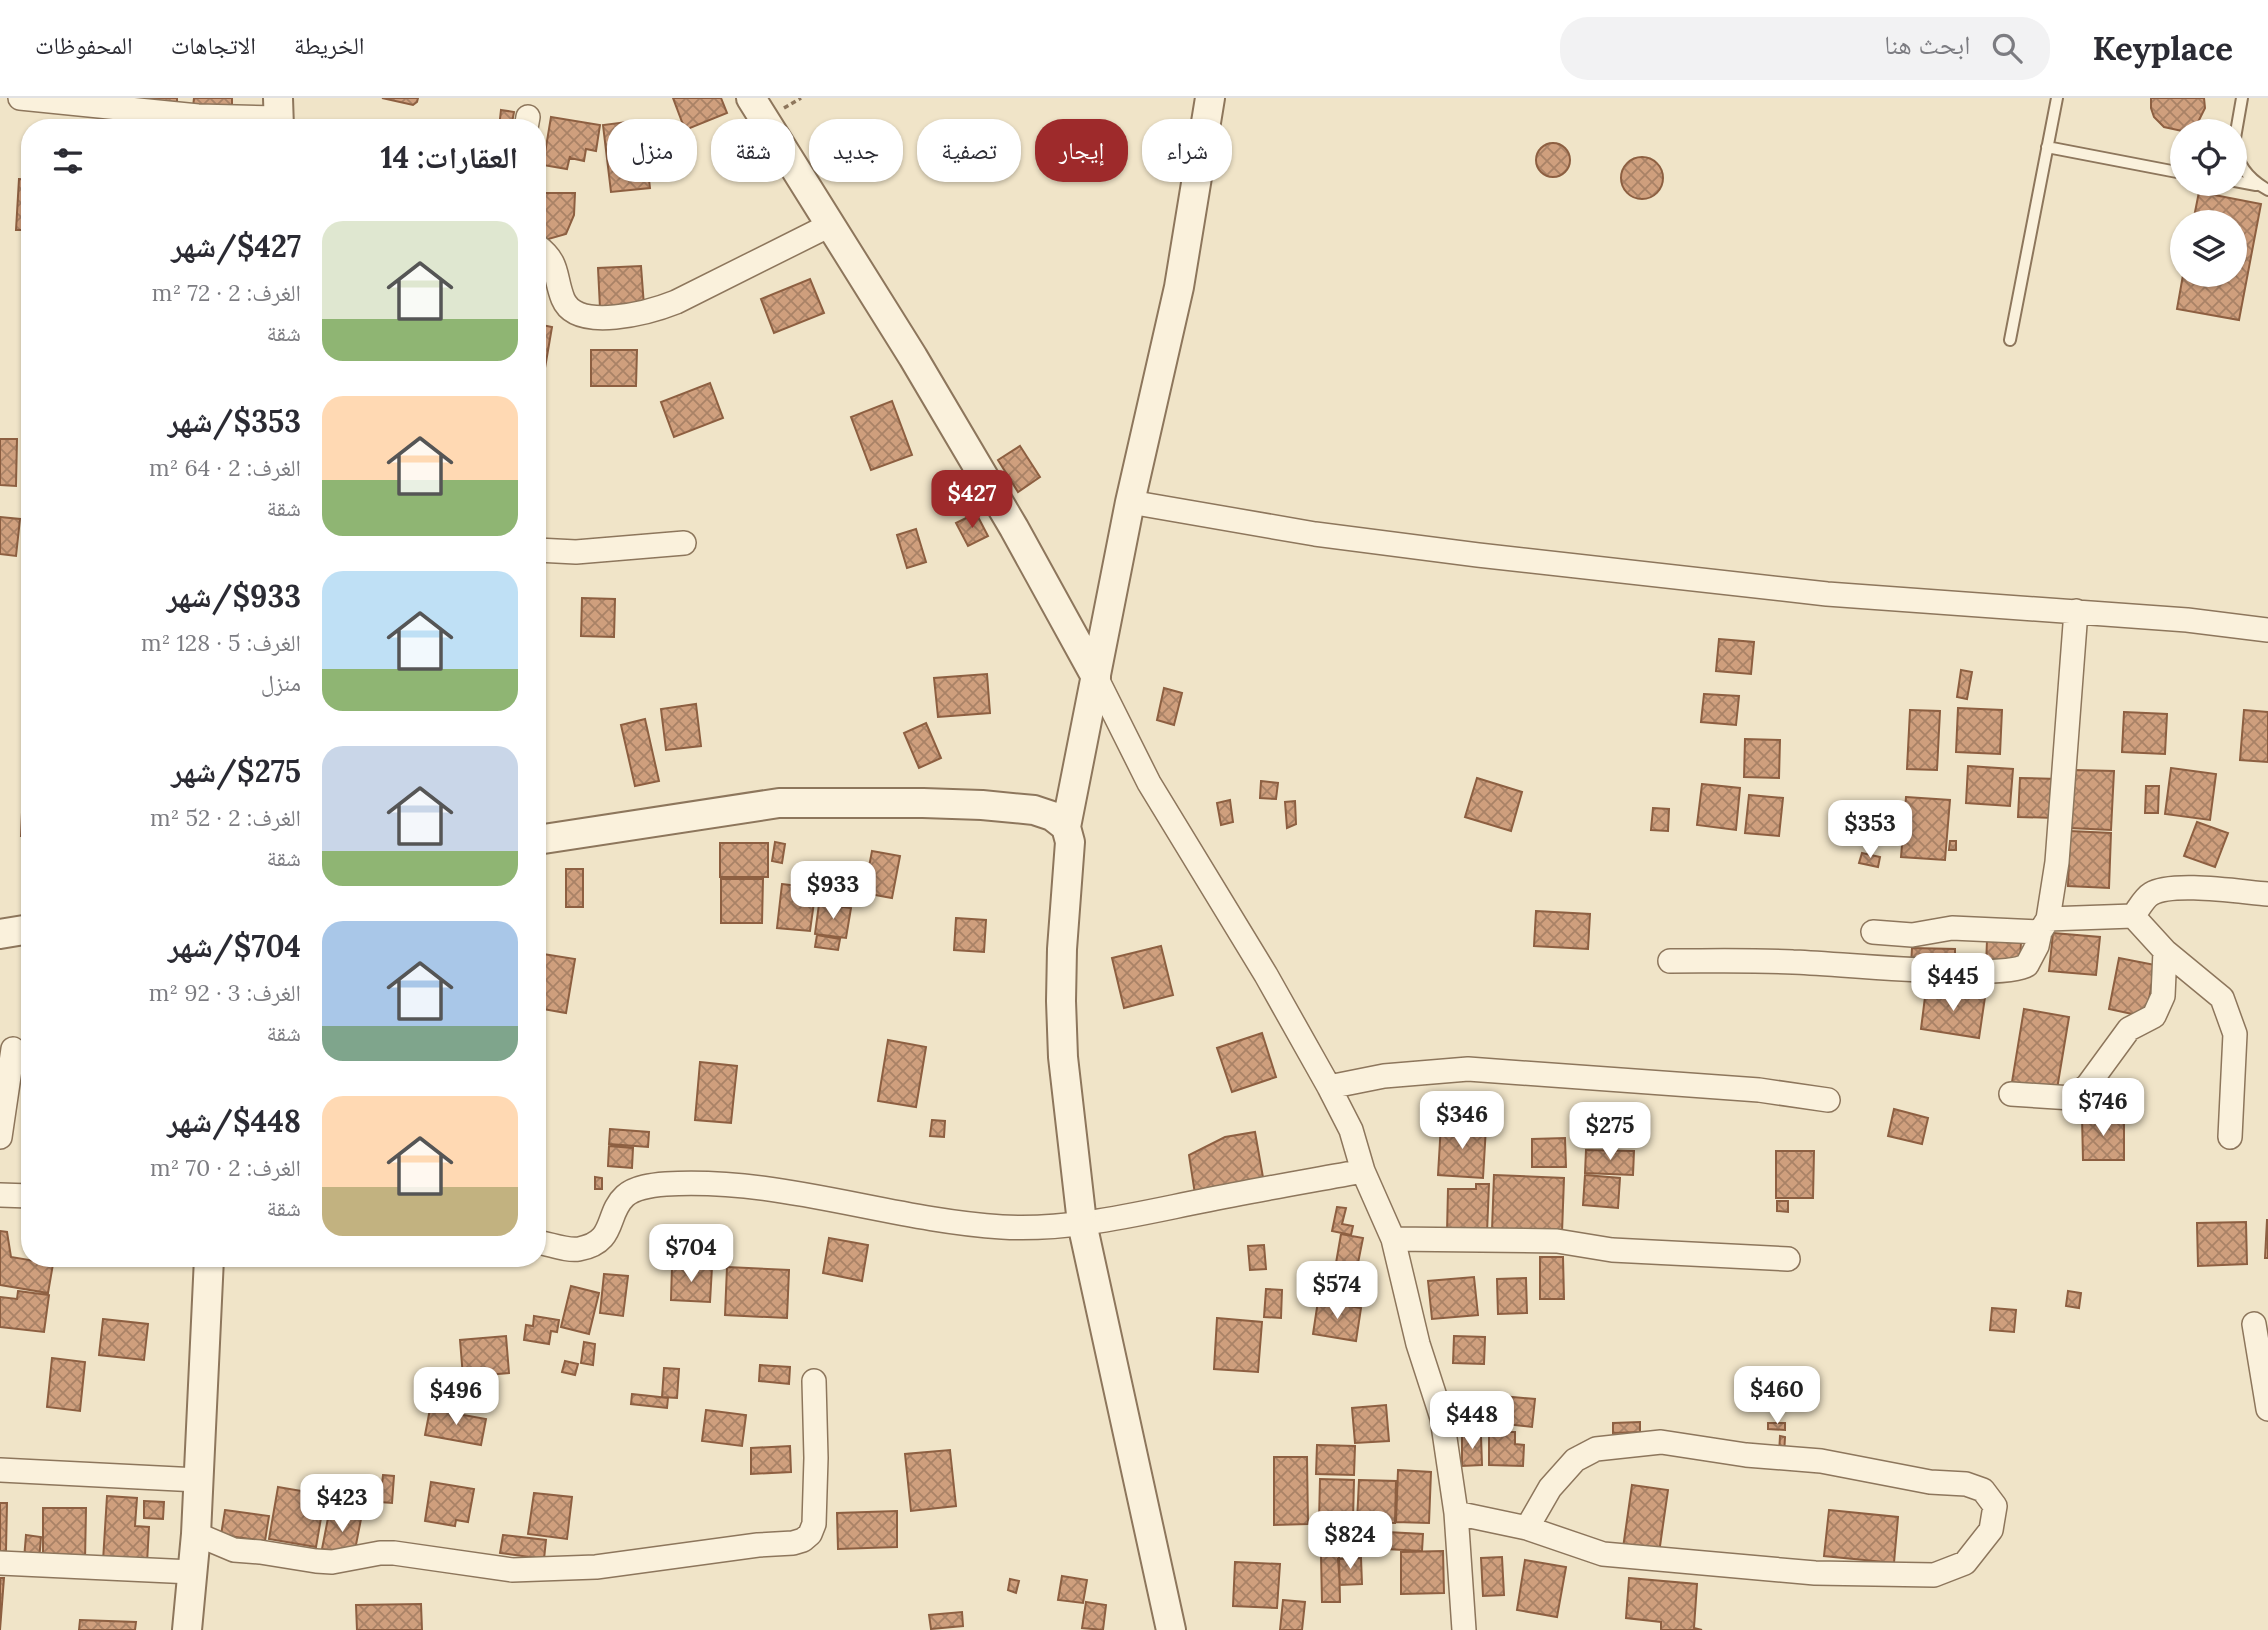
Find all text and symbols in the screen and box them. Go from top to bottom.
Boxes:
search box [1560,17,2050,80]
text: Keyplace [2092,27,2233,69]
text: ابحث هنا [1884,28,1970,61]
icon: search [1988,29,2026,67]
text: المحفوظات [35,30,133,61]
text: الاتجاهات [171,30,256,61]
text: الخريطة [294,30,365,61]
chip: منزل [607,119,697,182]
chip: شقة [711,119,795,182]
chip: جديد [809,119,903,182]
chip: تصفية [917,119,1021,182]
chip: إيجار [1035,119,1128,182]
chip: شراء [1142,119,1232,182]
map controls [2170,119,2247,287]
button: locate [2170,119,2247,196]
text: العقارات: 14 [381,138,518,176]
icon: filters [49,142,87,180]
button: layers [2170,210,2247,287]
text: $427/شهر [171,227,301,265]
icon: home [378,249,462,333]
text: الغرف: 2 · 72 m² [152,278,301,307]
text: شقة [267,318,301,347]
text: $353/شهر [168,402,301,440]
icon: home [378,424,462,508]
text: الغرف: 2 · 64 m² [149,453,301,482]
pin: $427 [931,470,1013,530]
text: $427 [947,478,997,507]
text: شقة [267,493,301,522]
text: $933/شهر [167,577,301,615]
icon: home [378,599,462,683]
text: الغرف: 5 · 128 m² [141,628,301,657]
text: منزل [261,668,301,697]
text: $275/شهر [171,752,301,790]
icon: home [378,774,462,858]
pin: $353 [1829,800,1911,860]
text: الغرف: 2 · 52 m² [150,803,301,832]
text: $353 [1844,808,1896,837]
text: شقة [267,843,301,872]
pin: $933 [792,862,874,921]
text: $933 [807,869,859,898]
text: $704/شهر [168,927,301,965]
icon: home [378,949,462,1033]
pin: $445 [1912,954,1994,1013]
text: $445 [1927,961,1979,990]
text: الغرف: 3 · 92 m² [149,978,301,1007]
text: شقة [267,1018,301,1047]
pin: $746 [2062,1079,2144,1138]
text: $746 [2078,1086,2128,1115]
pin: $346 [1421,1091,1503,1151]
text: $346 [1436,1099,1488,1128]
text: $448/شهر [167,1102,301,1140]
pin: $275 [1569,1102,1651,1162]
text: $275 [1586,1110,1635,1139]
icon: home [378,1124,462,1208]
text: الغرف: 2 · 70 m² [150,1153,301,1182]
text: شقة [267,1193,301,1222]
pin: $704 [650,1224,732,1284]
text: $704 [665,1232,717,1261]
pin: $574 [1296,1262,1378,1321]
text: $574 [1313,1269,1361,1298]
pin: $460 [1736,1366,1818,1426]
pin: $496 [415,1368,497,1427]
text: $460 [1750,1374,1804,1403]
text: $496 [430,1375,482,1404]
pin: $448 [1431,1392,1513,1451]
text: $448 [1446,1399,1498,1428]
pin: $423 [301,1474,383,1534]
text: $423 [316,1482,368,1511]
pin: $824 [1309,1512,1391,1571]
text: $824 [1324,1519,1376,1548]

